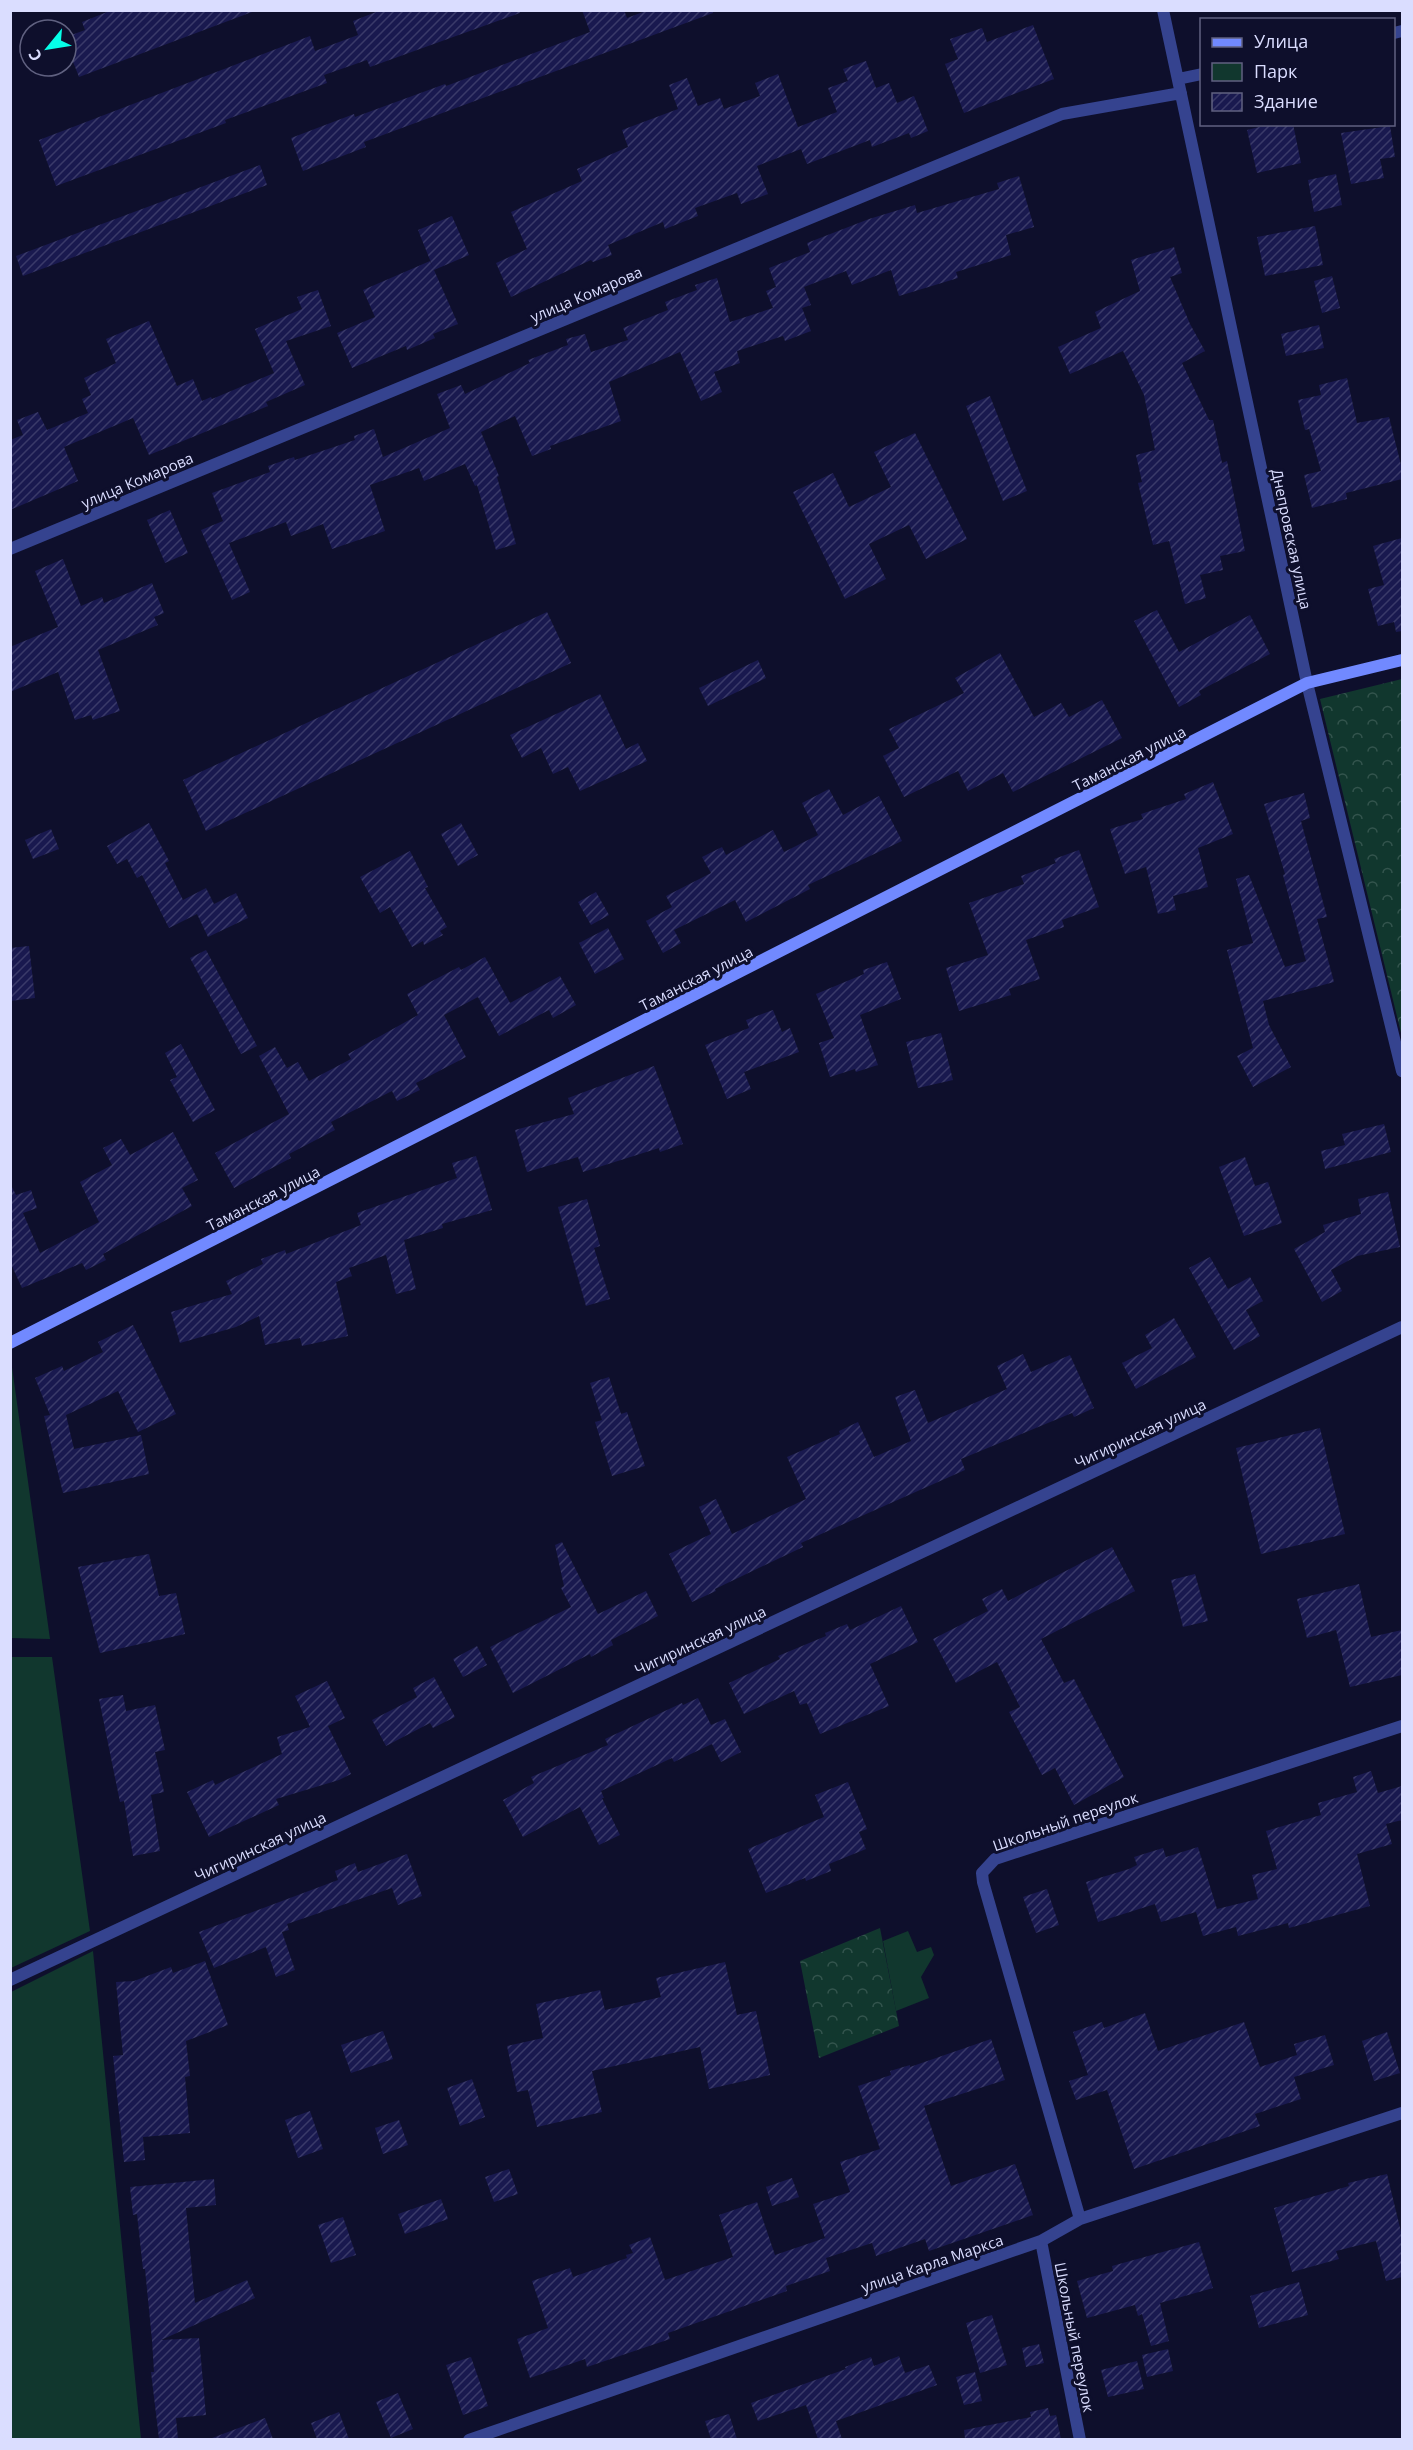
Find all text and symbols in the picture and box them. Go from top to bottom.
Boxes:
north arrow [18,18,78,78]
legend [1200,18,1395,126]
text: Улица [1254,29,1308,53]
text: С [23,46,47,65]
text: Парк [1254,59,1298,83]
text: Здание [1254,89,1318,113]
street label: улица Комарова [527,261,645,327]
street label: улица Комарова [78,447,196,513]
street label: Днепровская улица [1267,467,1317,611]
street label: Таманская улица [1069,721,1189,795]
street label: Таманская улица [636,941,756,1015]
street label: Таманская улица [203,1161,323,1235]
street label: Чигиринская улица [1071,1394,1209,1472]
street label: Чигиринская улица [631,1601,769,1679]
street label: Школьный переулок [990,1787,1141,1855]
street label: Чигиринская улица [191,1807,329,1885]
street label: улица Карла Маркса [858,2229,1006,2297]
street label: Школьный переулок [1051,2260,1099,2414]

